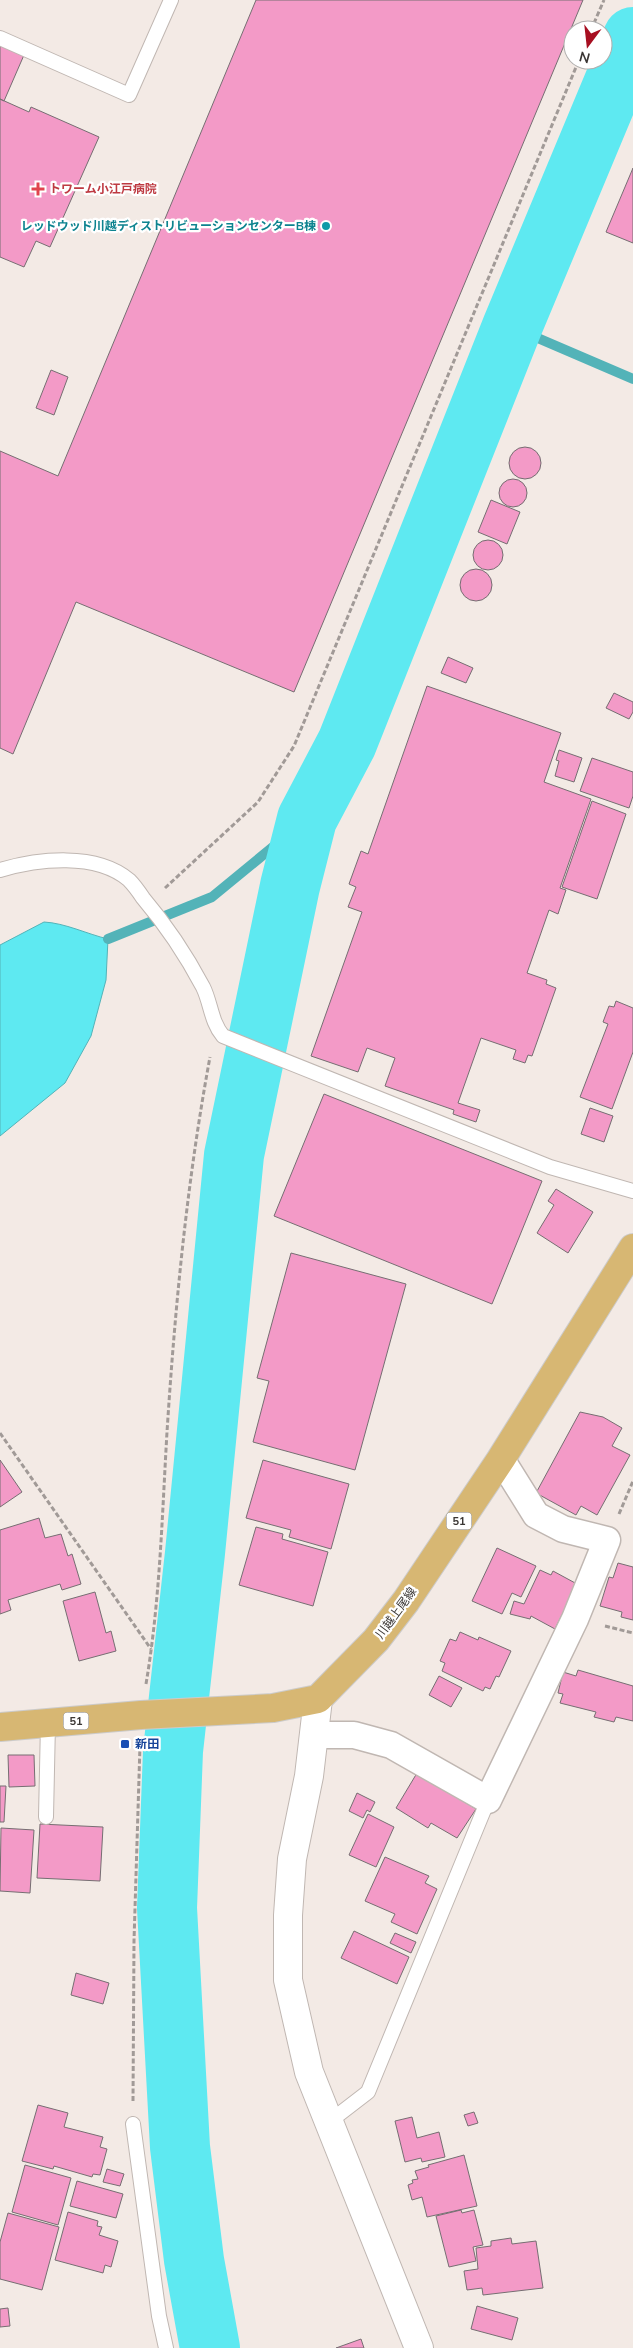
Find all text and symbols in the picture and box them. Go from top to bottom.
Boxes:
north arrow [563,20,613,70]
text: N [577,47,592,68]
place label: トワーム小江戸病院 [49,181,157,196]
marker: トワーム小江戸病院 [31,182,45,196]
place label: レッドウッド川越ディストリビューションセンターB棟 [21,218,316,233]
marker: レッドウッド川越ディストリビューションセンターB棟 [320,220,332,232]
road number: 51 [446,1512,472,1530]
street label: 川越上尾線 [372,1584,419,1641]
road number: 51 [64,1712,88,1730]
place label: 新田 [135,1736,159,1751]
marker: 新田 [119,1738,131,1750]

